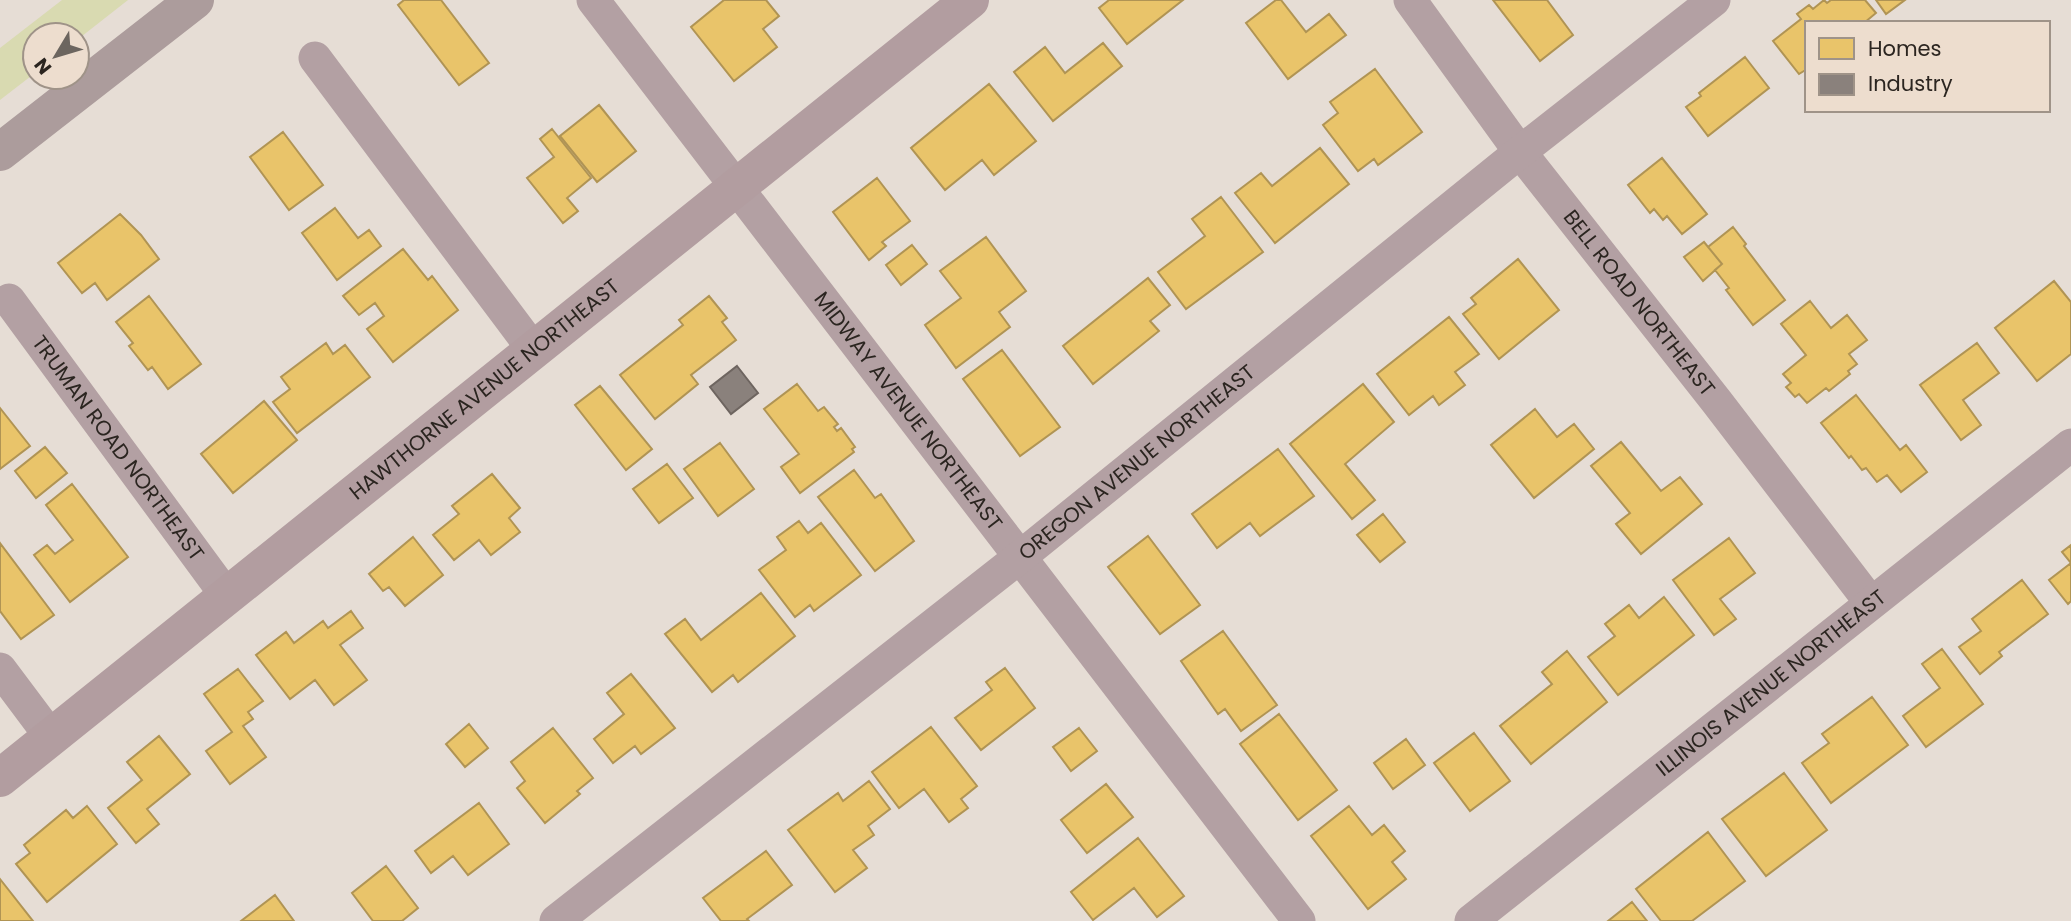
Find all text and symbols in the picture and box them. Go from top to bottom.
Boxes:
north arrow [21,21,91,91]
legend [1805,21,2050,112]
text: Homes [1868,34,1942,63]
text: N [28,52,58,80]
text: Industry [1868,69,1953,98]
street label: BELL ROAD NORTHEAST [1557,204,1722,402]
street label: HAWTHORNE AVENUE NORTHEAST [343,272,625,506]
street label: MIDWAY AVENUE NORTHEAST [808,285,1009,536]
street label: TRUMAN ROAD NORTHEAST [26,329,211,567]
street label: OREGON AVENUE NORTHEAST [1012,357,1261,567]
street label: ILLINOIS AVENUE NORTHEAST [1650,582,1892,783]

